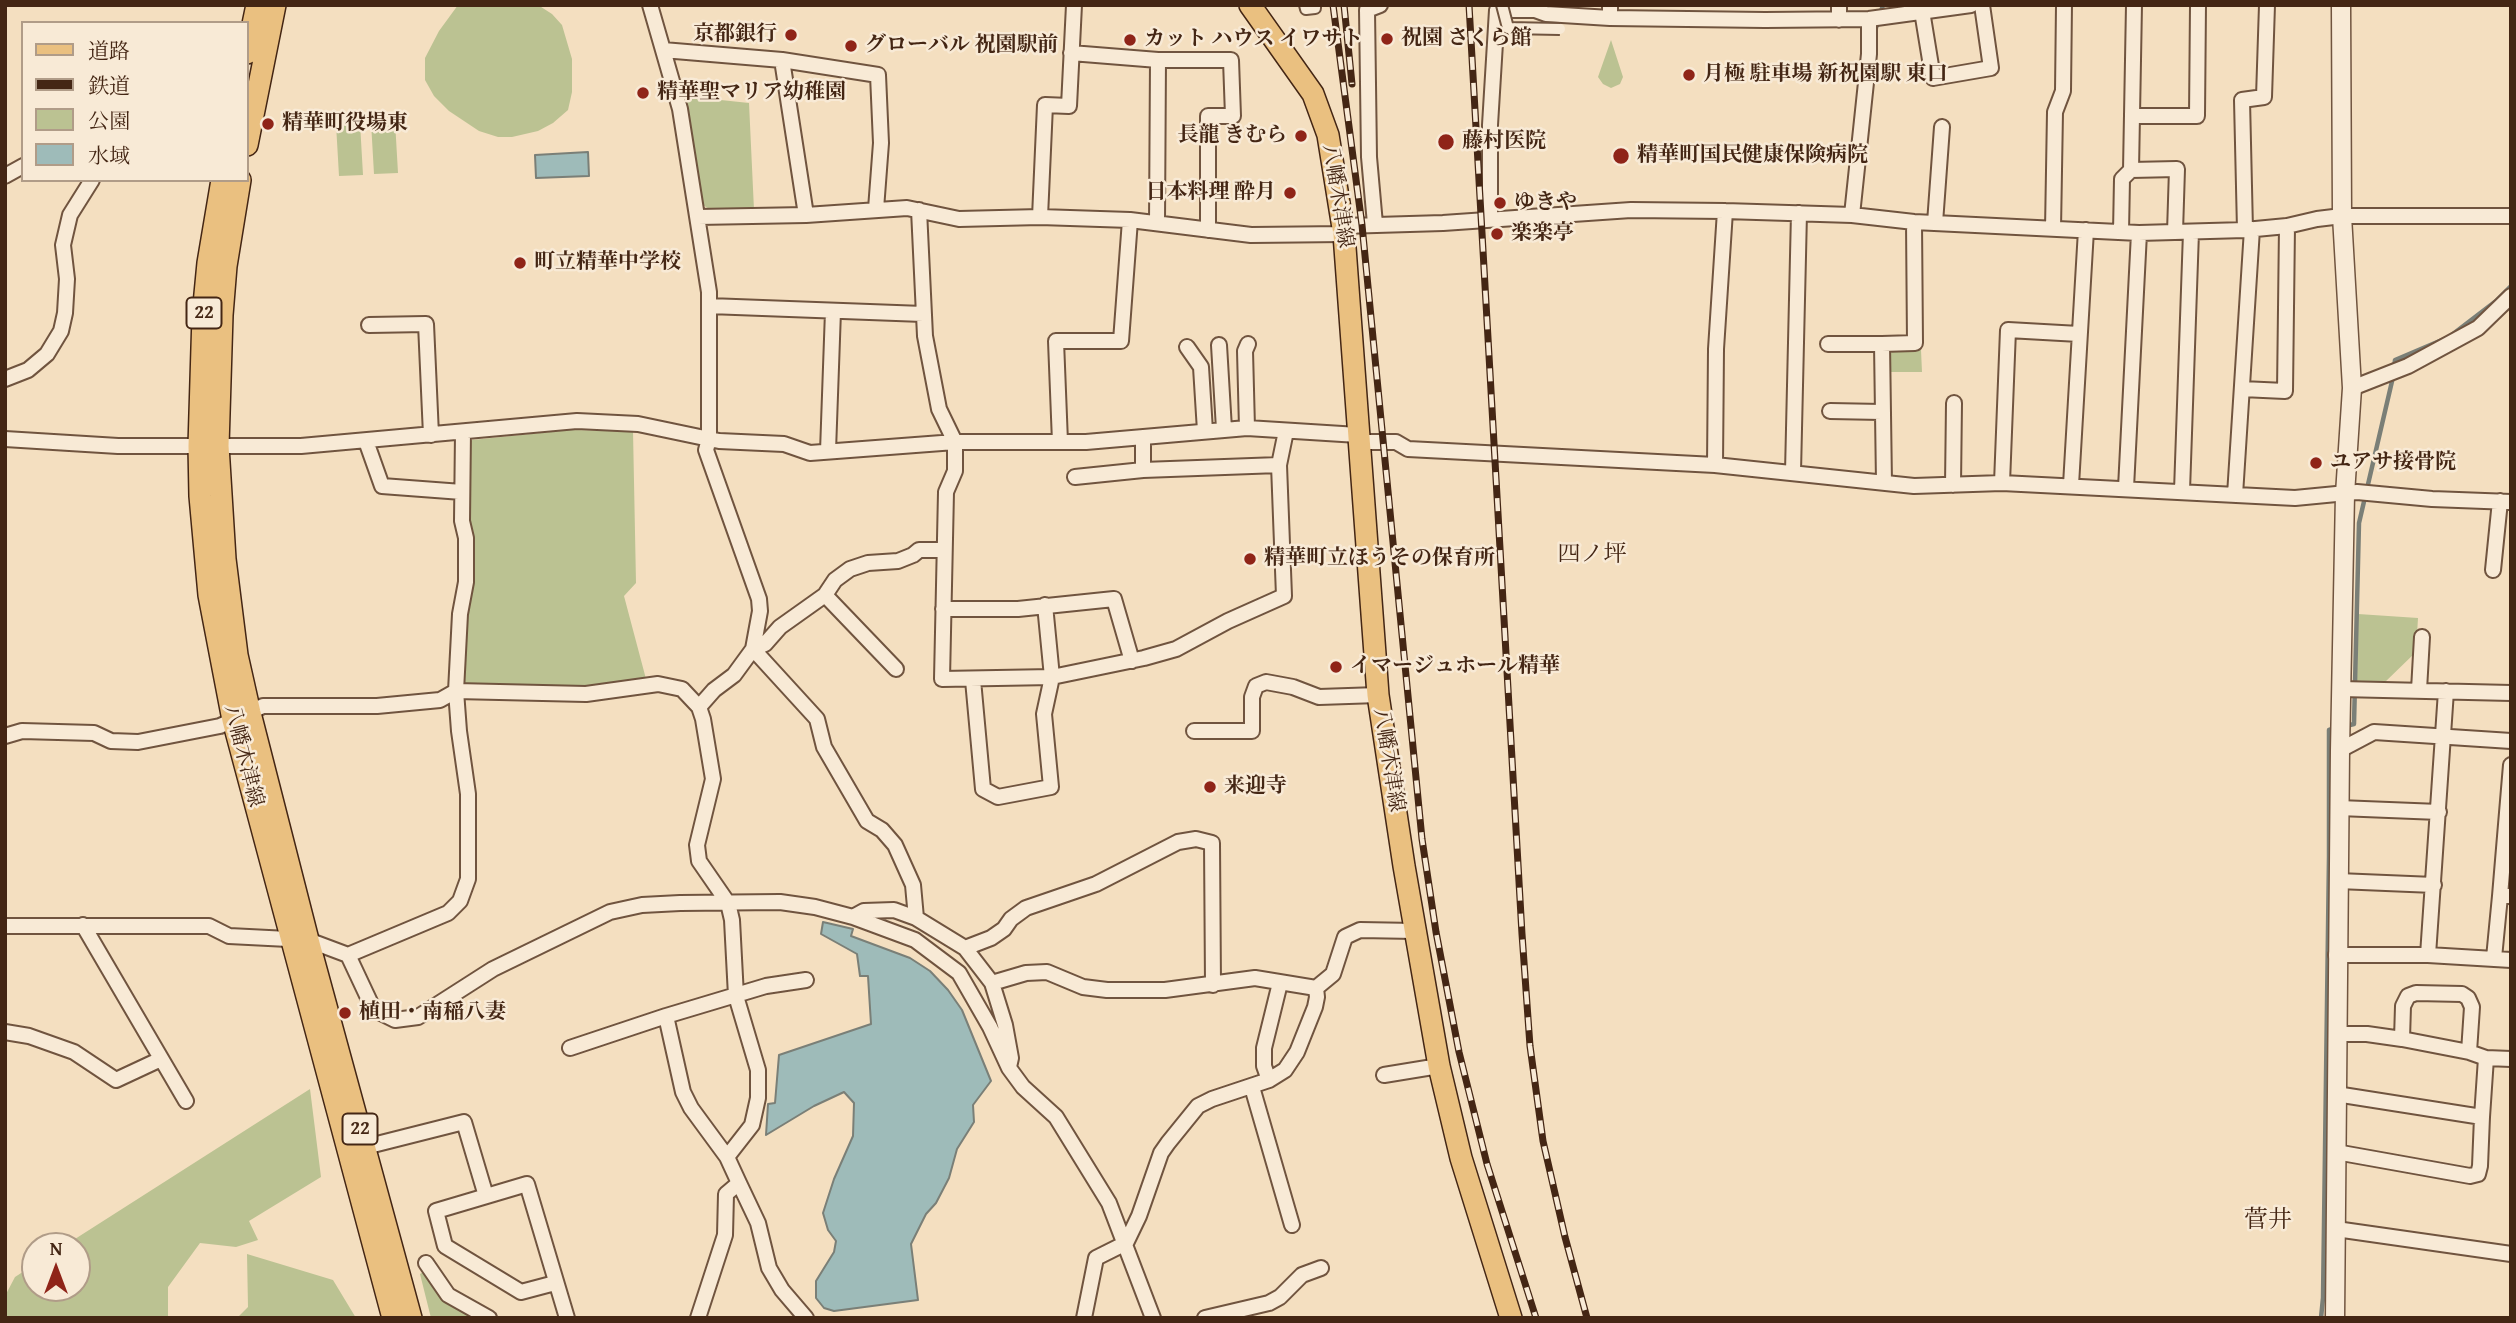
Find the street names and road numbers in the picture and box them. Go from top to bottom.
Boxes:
street label: 八幡木津線 [1316,142,1358,250]
road number: 22 [186,298,222,328]
street label: 八幡木津線 [218,702,268,810]
street label: 八幡木津線 [1367,706,1409,814]
road number: 22 [342,1114,378,1144]

